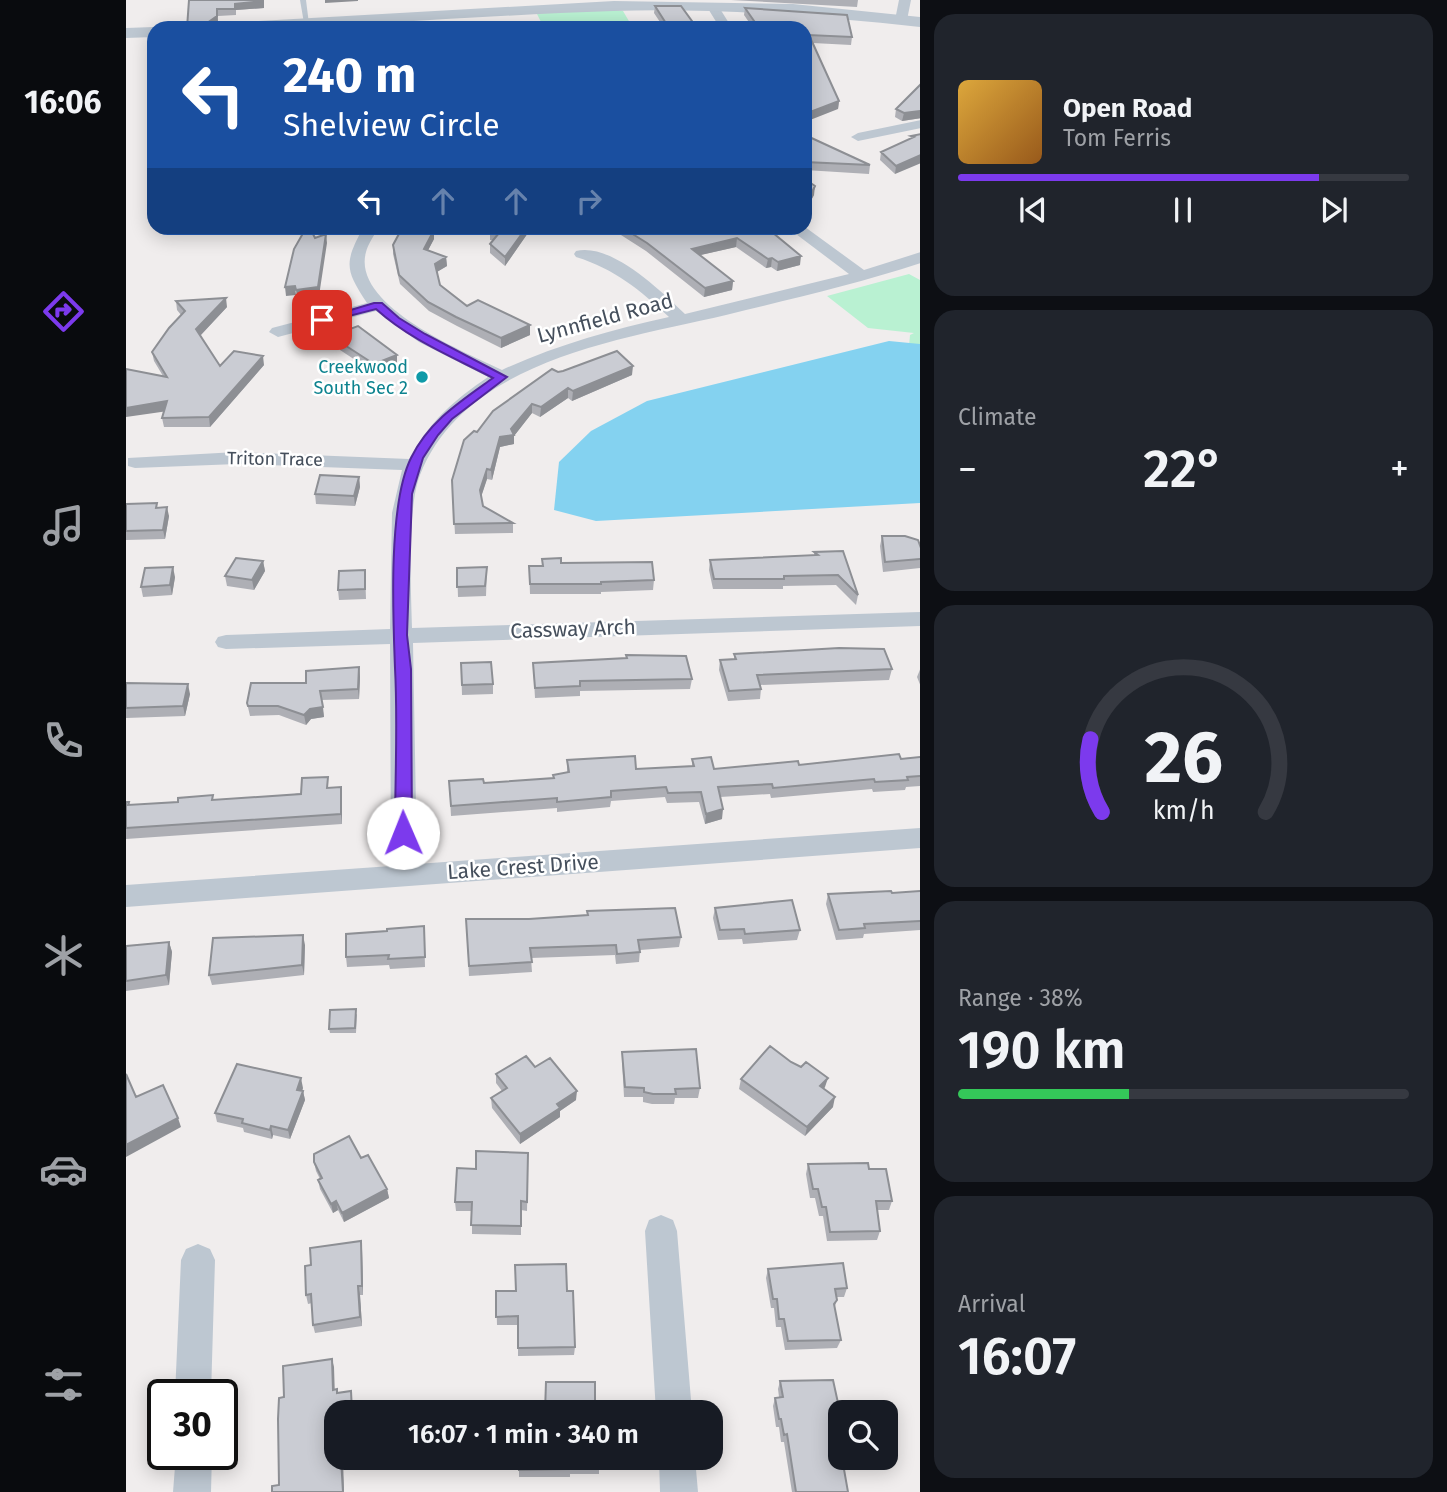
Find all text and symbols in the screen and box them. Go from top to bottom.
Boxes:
text: 240 m [283,46,416,105]
icon: left [168,49,259,140]
text: 16:06 [24,83,102,121]
text: Open Road [1063,93,1192,124]
text: Shelview Circle [283,106,500,144]
text: Tom Ferris [1063,124,1171,152]
icon: left [351,182,389,220]
icon: ahead [424,182,462,220]
icon: ahead [497,182,535,220]
icon: right [570,182,608,220]
icon: previous [1014,191,1052,229]
icon: pause [1164,191,1202,229]
icon: next [1315,191,1353,229]
icon: directions [39,287,88,336]
street label: Lynnfield Road [534,287,676,349]
pin [292,290,352,350]
icon: arrive [303,301,341,339]
place label: Creekwood South Sec 2 [313,356,408,399]
marker: Creekwood South Sec 2 [414,369,430,385]
text: Climate [958,403,1037,431]
text: 22° [1143,438,1224,501]
text: − [958,446,977,492]
text: + [1390,446,1409,492]
street label: Triton Trace [227,447,323,471]
icon: music [39,501,88,550]
street label: Cassway Arch [510,614,636,644]
text: 26 [1144,714,1223,801]
icon: phone [39,716,88,765]
position arrow [366,796,440,870]
text: km/h [1153,796,1214,826]
street label: Lake Crest Drive [446,849,600,885]
icon: climate [39,931,88,980]
text: Range · 38% [958,984,1083,1012]
text: 190 km [958,1019,1126,1082]
icon: car [39,1145,88,1194]
text: Arrival [958,1290,1025,1318]
text: 16:07 [958,1325,1076,1388]
icon: filters [39,1360,88,1409]
speed limit sign: 30 [147,1379,238,1470]
map controls [828,1400,898,1470]
button: search [828,1400,898,1470]
text: 16:07 · 1 min · 340 m [408,1419,639,1450]

